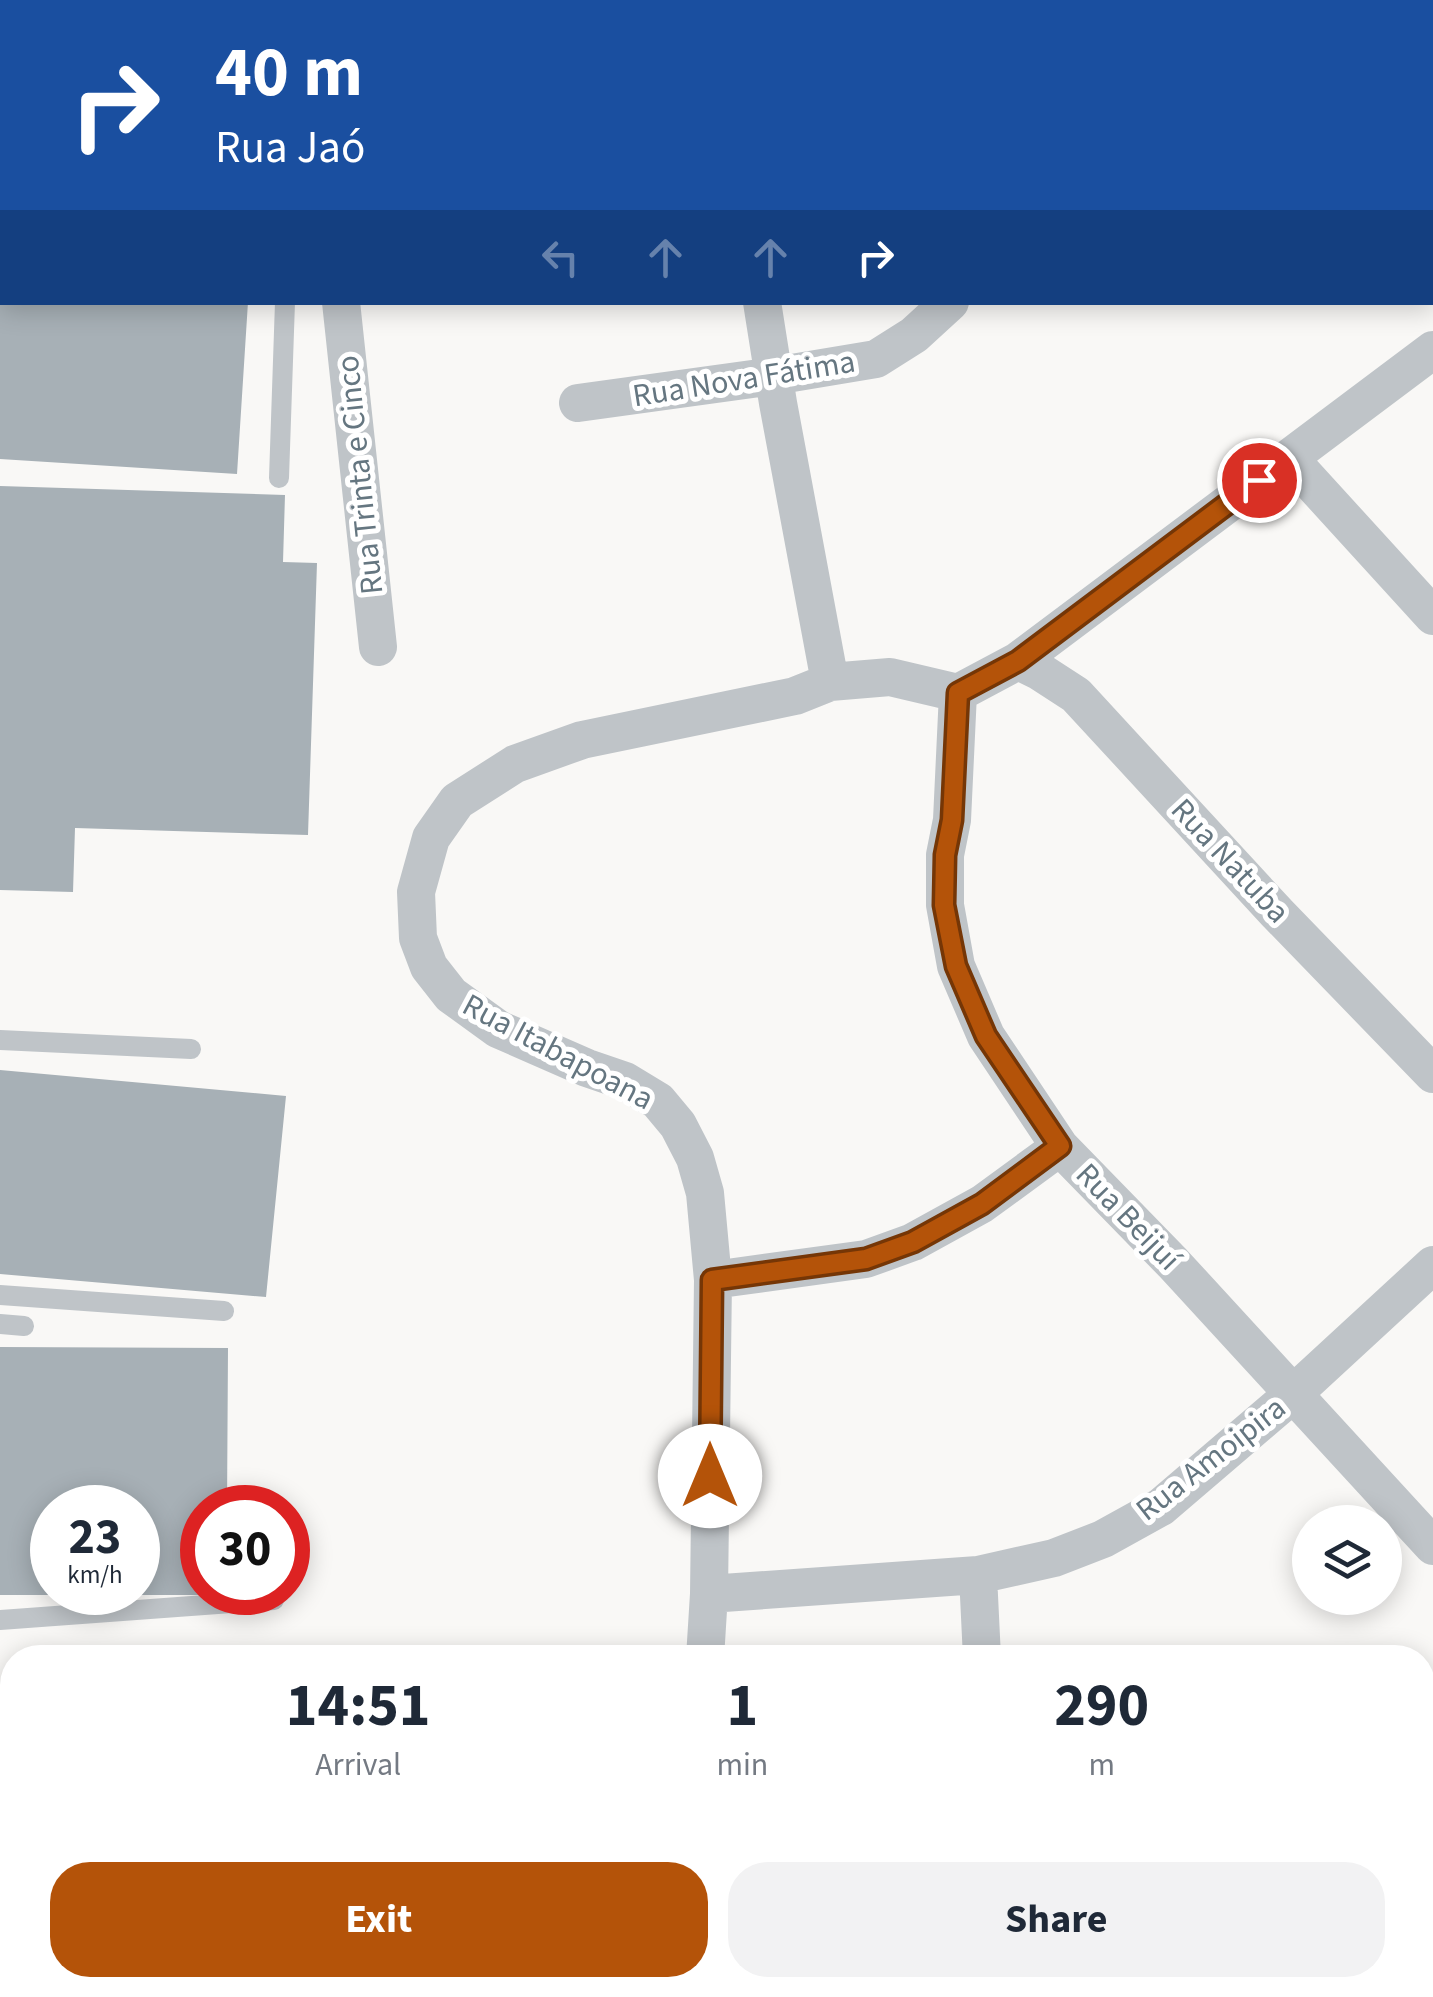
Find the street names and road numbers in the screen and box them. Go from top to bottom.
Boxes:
street label: Rua Nova Fátima [629,339,859,419]
street label: Rua Trinta e Cinco [325,353,395,597]
street label: Rua Natuba [1160,788,1300,934]
street label: Rua Itabapoana [454,982,662,1122]
street label: Rua Beijuí [1065,1153,1192,1282]
street label: Rua Amoipira [1126,1386,1296,1532]

